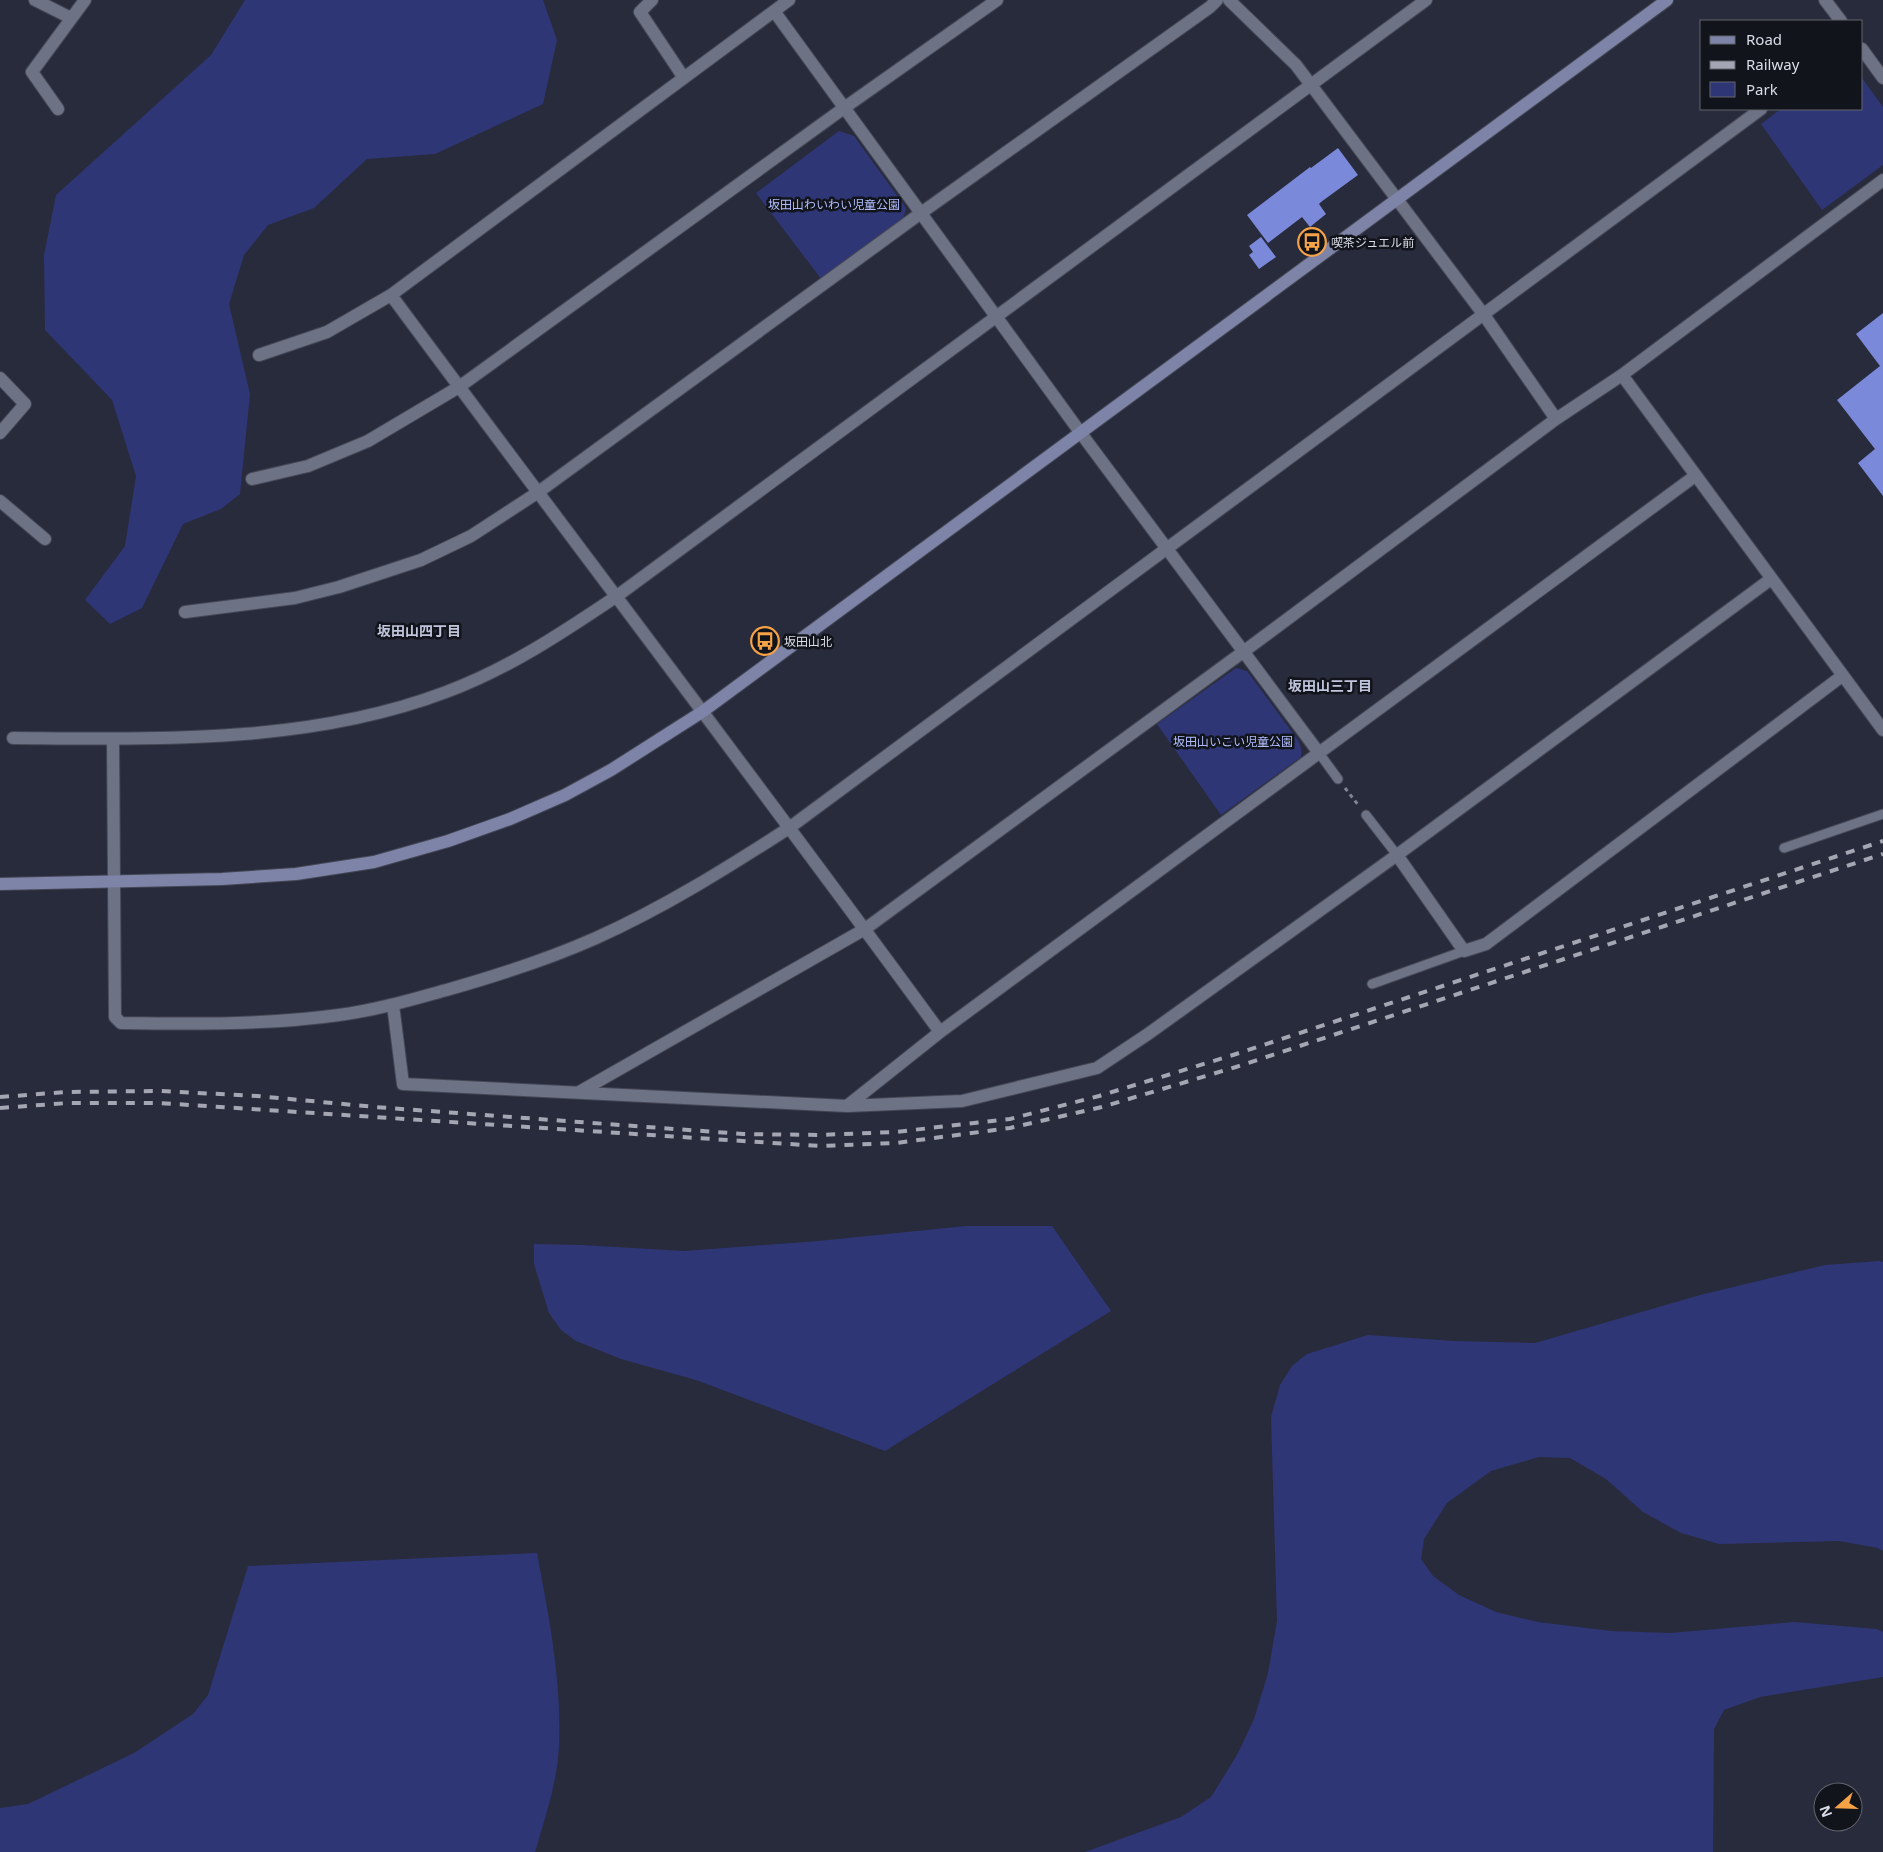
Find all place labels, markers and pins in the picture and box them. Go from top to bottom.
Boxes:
bus stop icon: 喫茶ジュエル前 [1297,227,1327,257]
place label: 喫茶ジュエル前 [1331,234,1414,251]
bus stop icon: 坂田山北 [750,626,780,656]
place label: 坂田山北 [784,633,832,650]

